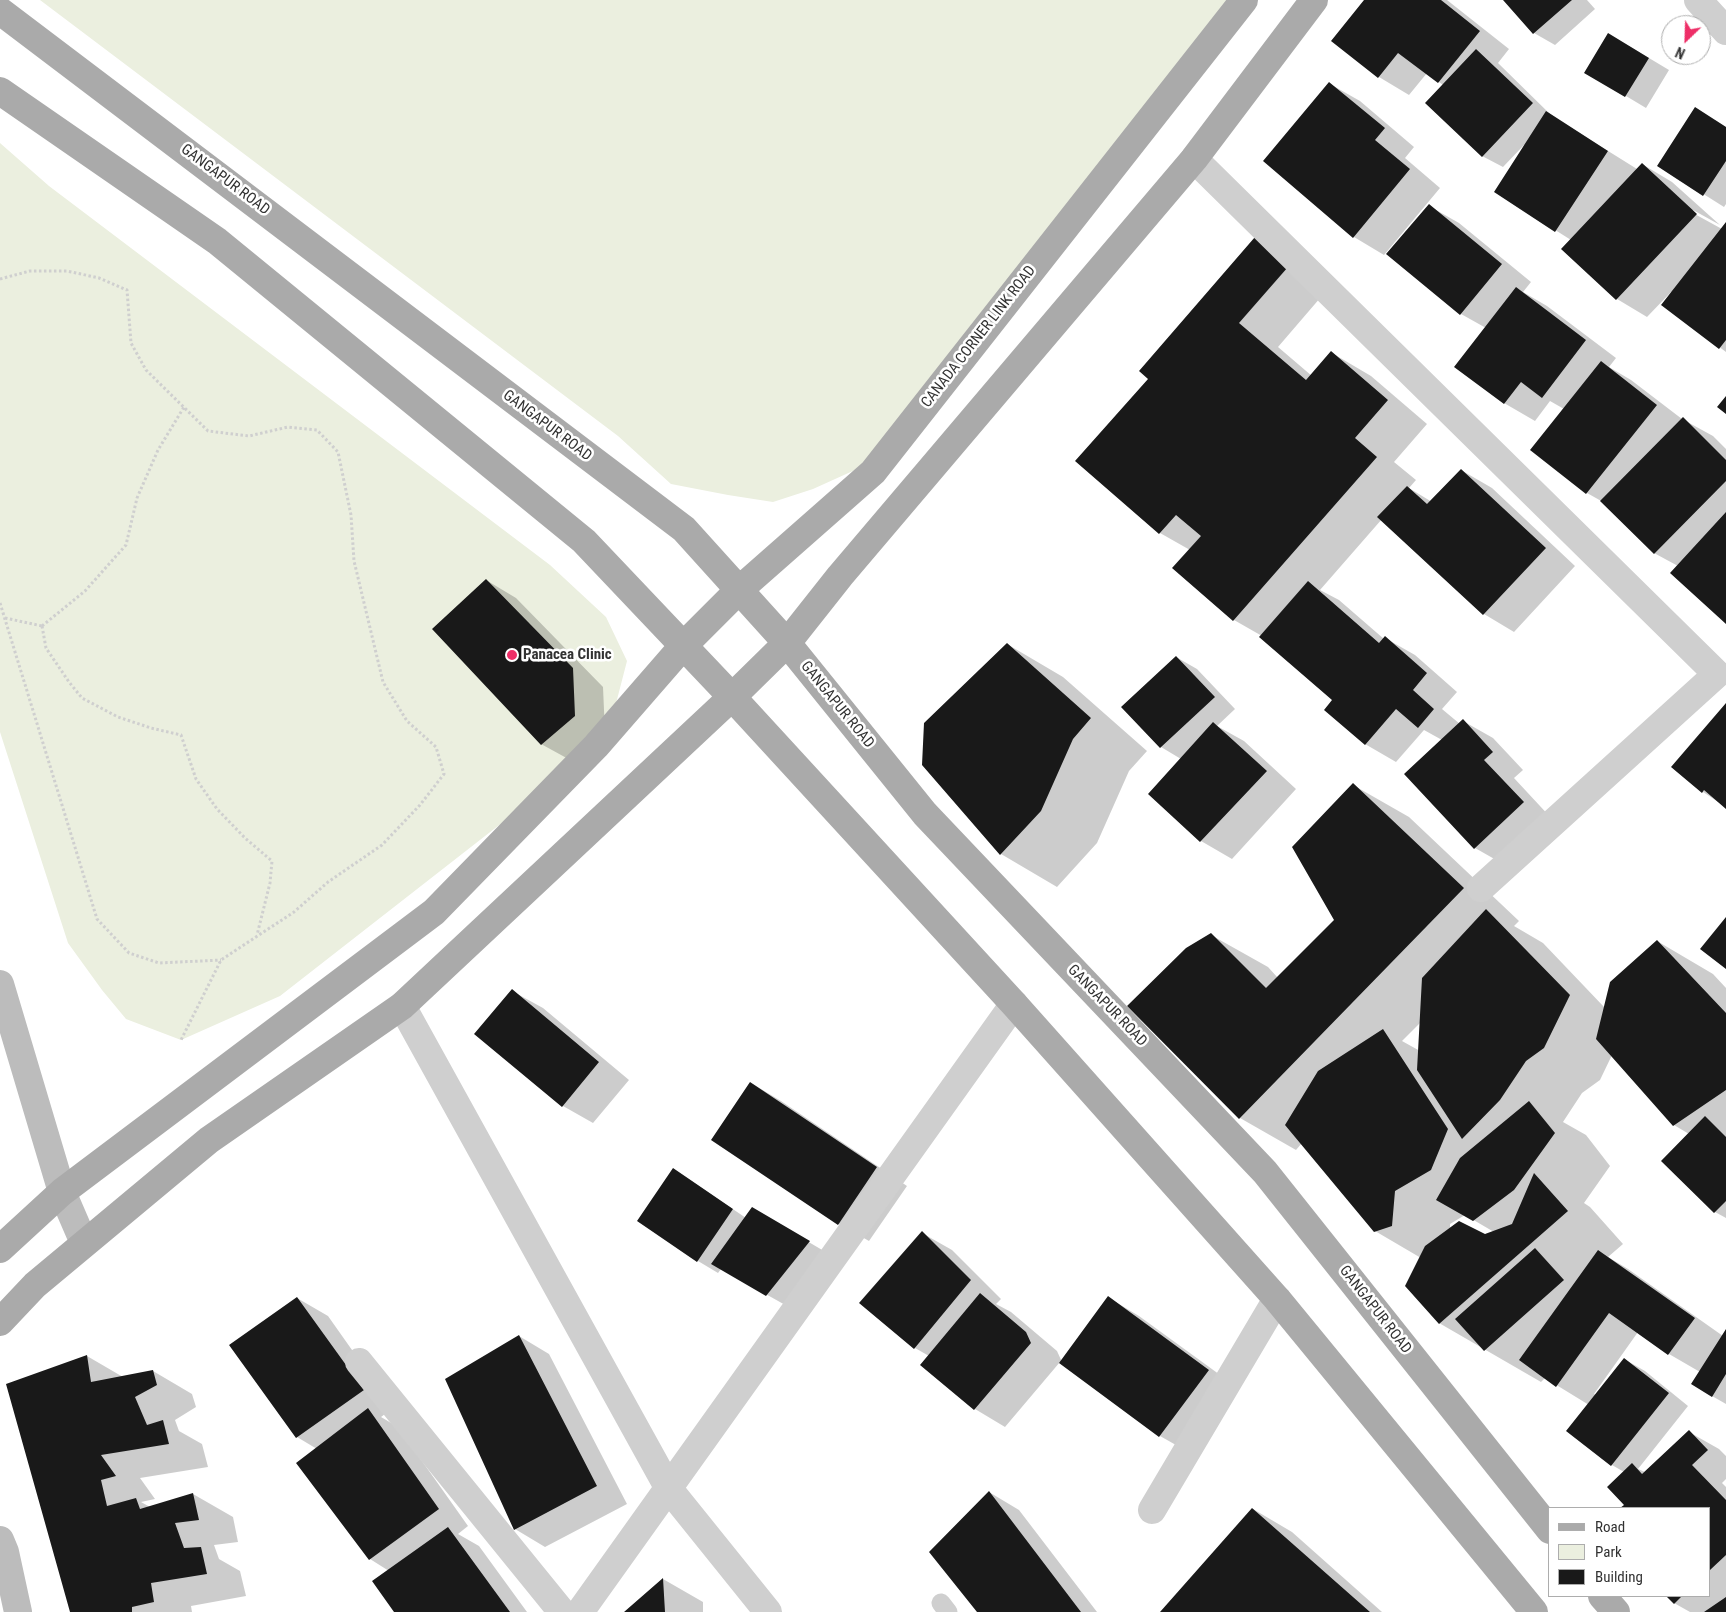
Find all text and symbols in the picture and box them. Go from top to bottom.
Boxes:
north arrow [1661,15,1711,65]
text: N [1673,44,1687,62]
street label: GANGAPUR ROAD [177,141,273,219]
street label: CANADA CORNER LINK ROAD [918,262,1040,412]
street label: GANGAPUR ROAD [499,387,595,465]
place label: Panacea Clinic [523,646,612,664]
marker: Panacea Clinic [505,648,519,662]
street label: GANGAPUR ROAD [796,658,878,752]
street label: GANGAPUR ROAD [1064,961,1150,1051]
street label: GANGAPUR ROAD [1335,1262,1415,1358]
legend [1548,1507,1711,1597]
text: Road [1595,1518,1625,1536]
text: Park [1595,1543,1622,1561]
text: Building [1595,1568,1643,1586]

